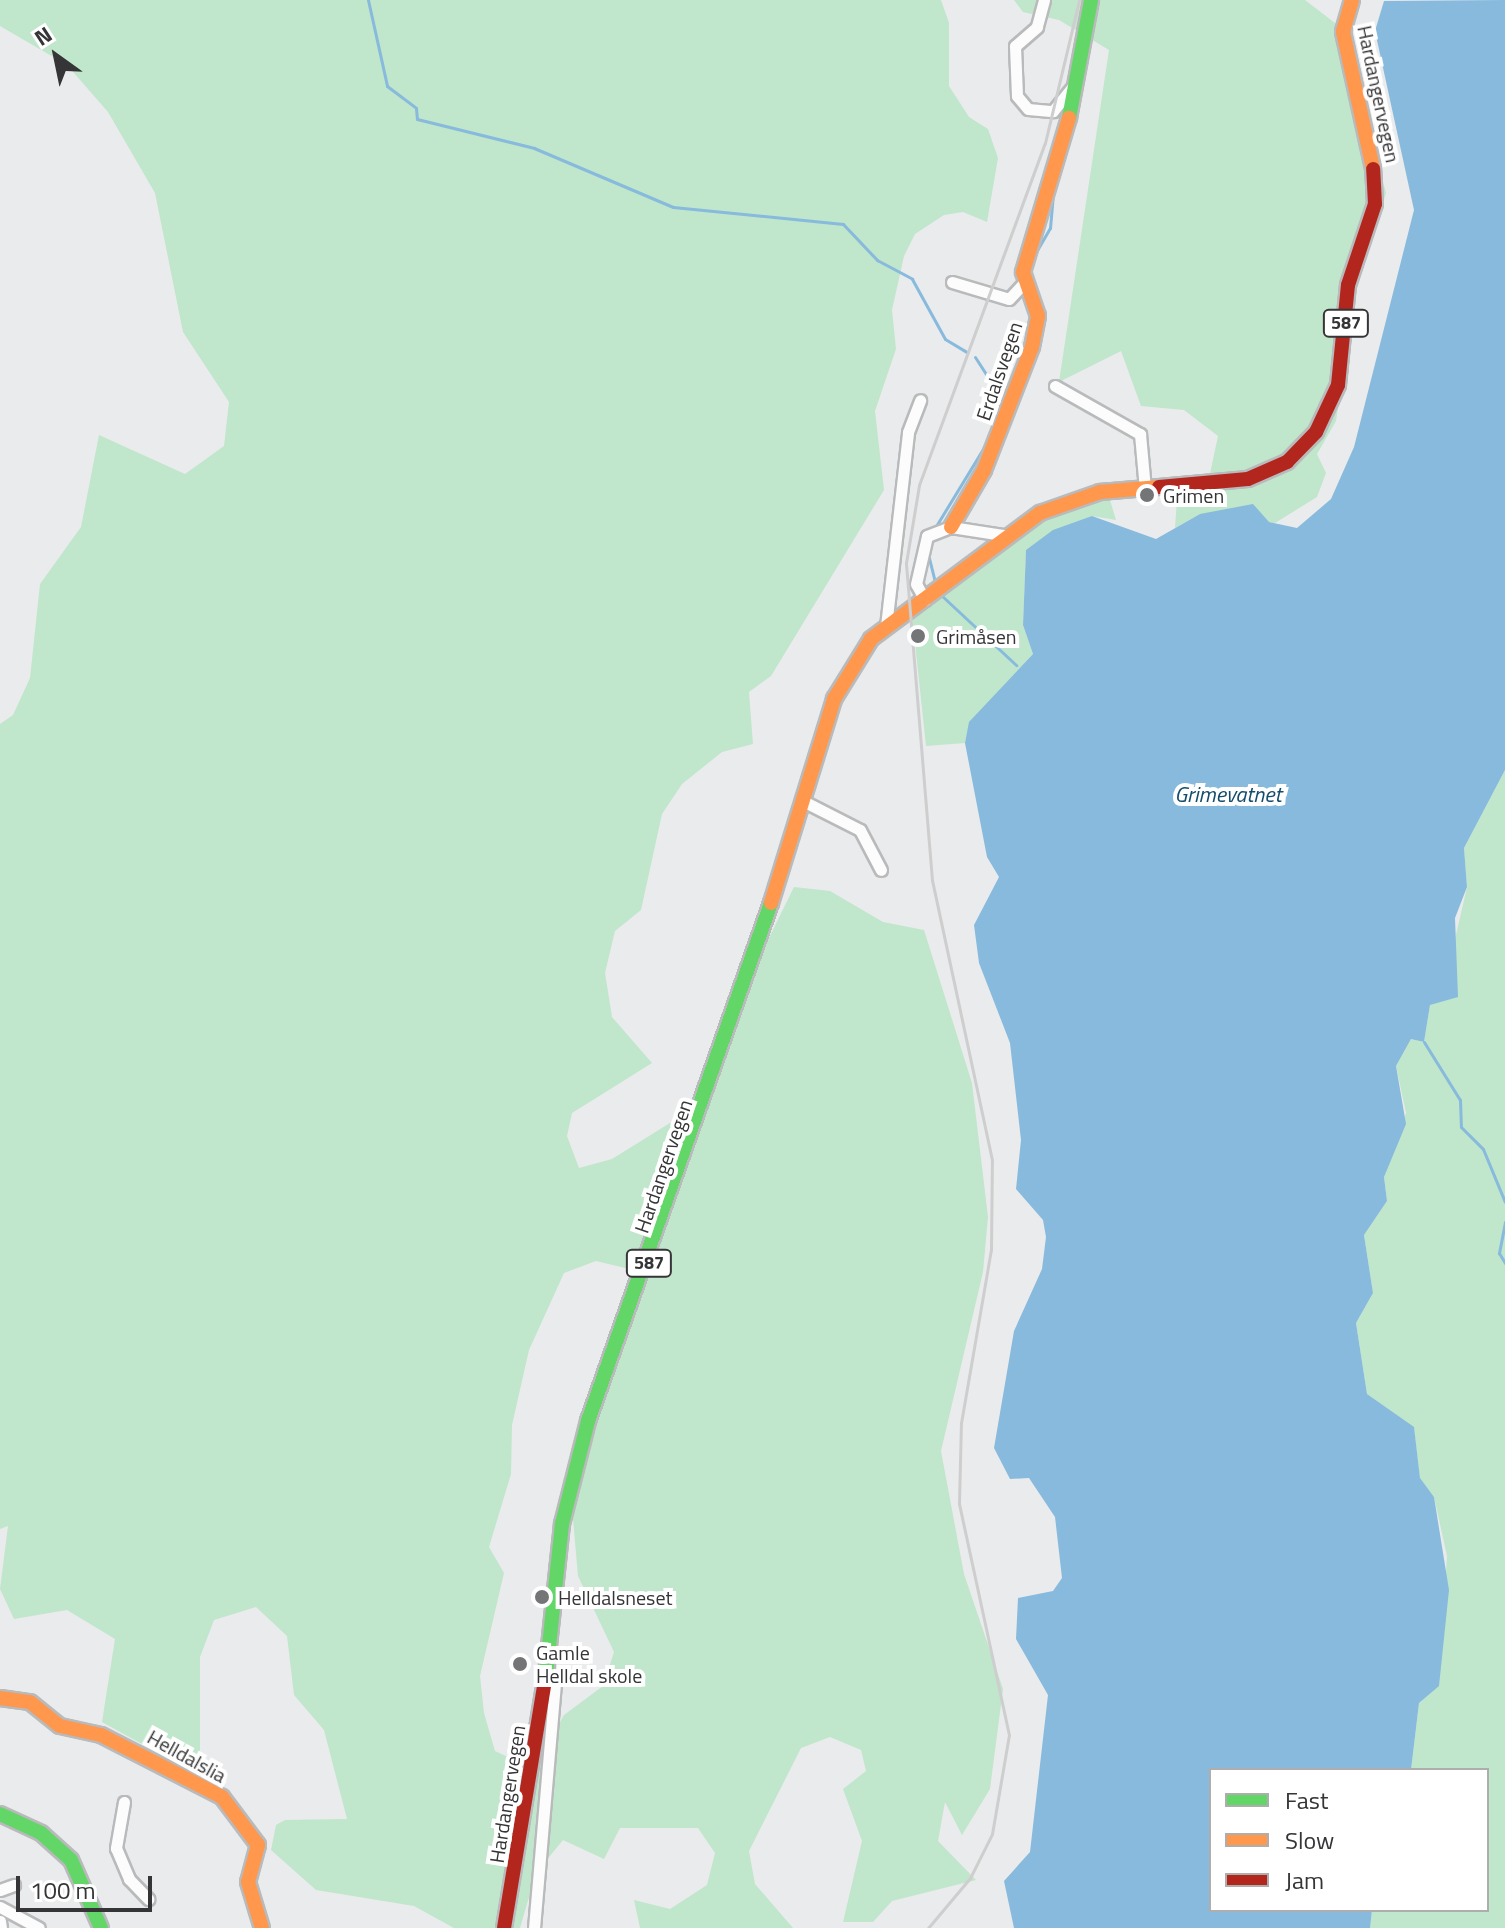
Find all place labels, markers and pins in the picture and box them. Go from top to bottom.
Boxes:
place label: Grimen [1163,483,1224,507]
marker: Grimen [1138,486,1156,504]
place label: Grimåsen [936,624,1016,648]
marker: Grimåsen [907,625,929,647]
place label: Helldalsneset [558,1585,672,1609]
marker: Helldalsneset [533,1588,551,1606]
place label: Gamle Helldal skole [536,1640,642,1687]
marker: Gamle Helldal skole [511,1655,529,1673]

